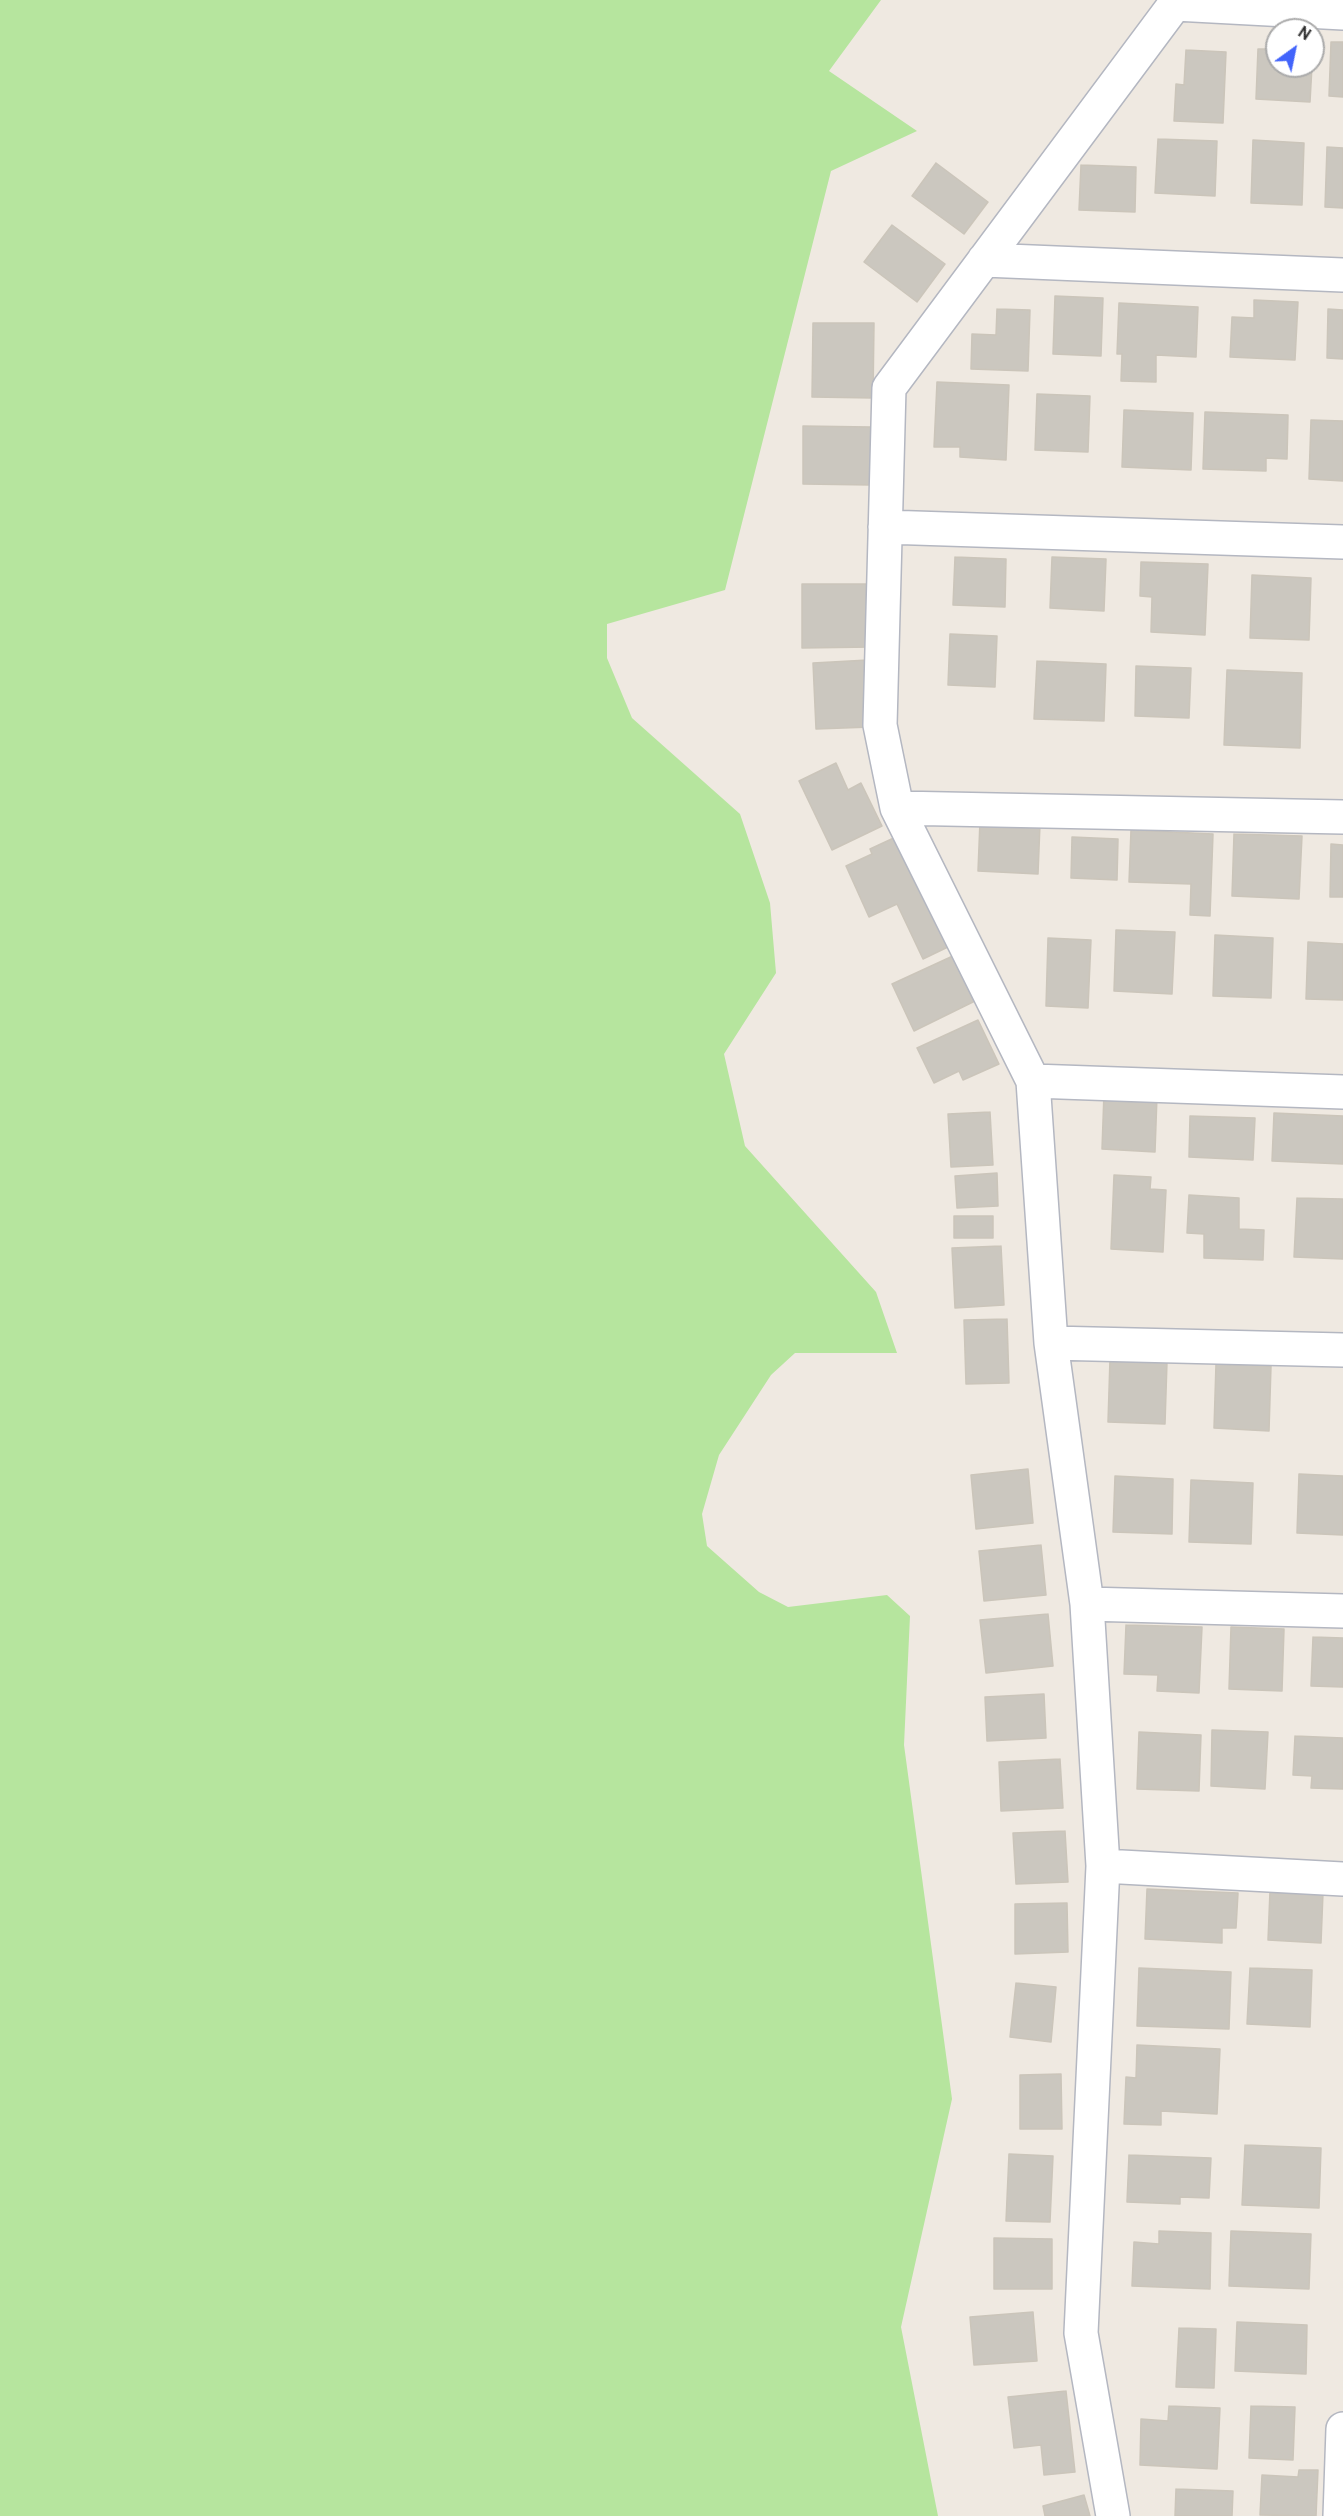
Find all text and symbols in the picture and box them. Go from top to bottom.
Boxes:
north arrow [1265,18,1325,78]
text: N [1293,23,1314,46]

